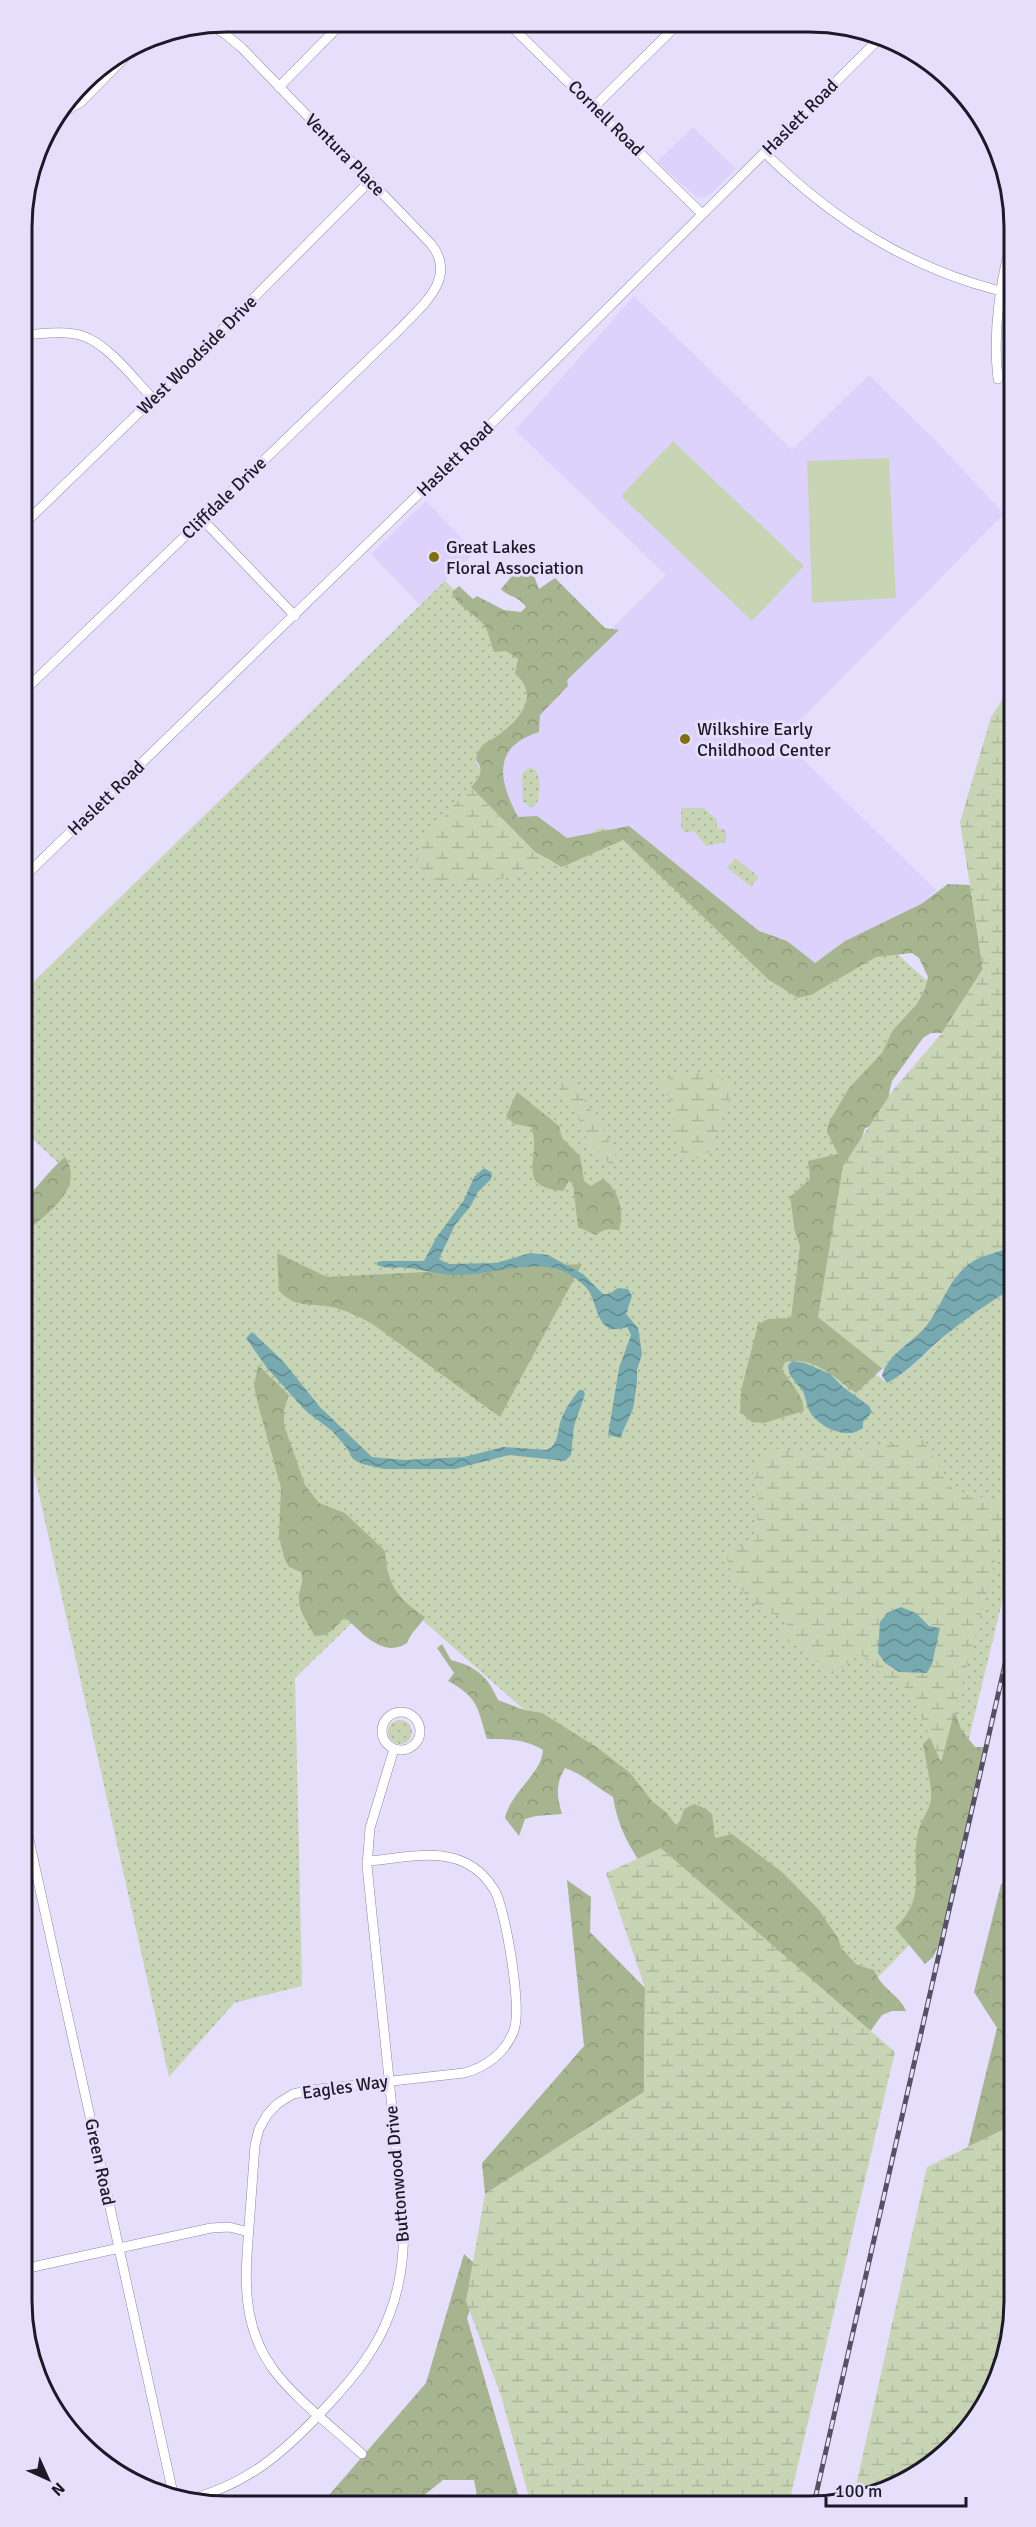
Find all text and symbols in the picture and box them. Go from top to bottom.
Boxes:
street label: Haslett Road [757,74,843,160]
street label: Cornell Road [563,75,649,161]
street label: Ventura Place [300,109,390,201]
street label: West Woodside Drive [133,291,261,419]
street label: Haslett Road [412,417,498,501]
street label: Cliffdale Drive [177,452,271,544]
place label: Great Lakes Floral Association [446,536,584,579]
marker: Great Lakes Floral Association [427,550,441,564]
place label: Wilkshire Early Childhood Center [697,718,831,761]
marker: Wilkshire Early Childhood Center [678,732,692,746]
street label: Haslett Road [63,756,149,840]
street label: Eagles Way [301,2070,390,2104]
street label: Buttonwood Drive [380,2105,414,2243]
street label: Green Road [80,2117,120,2207]
north arrow [18,2449,78,2509]
scale bar [826,2470,966,2508]
text: N [47,2478,69,2500]
text: 100 m [835,2480,882,2502]

